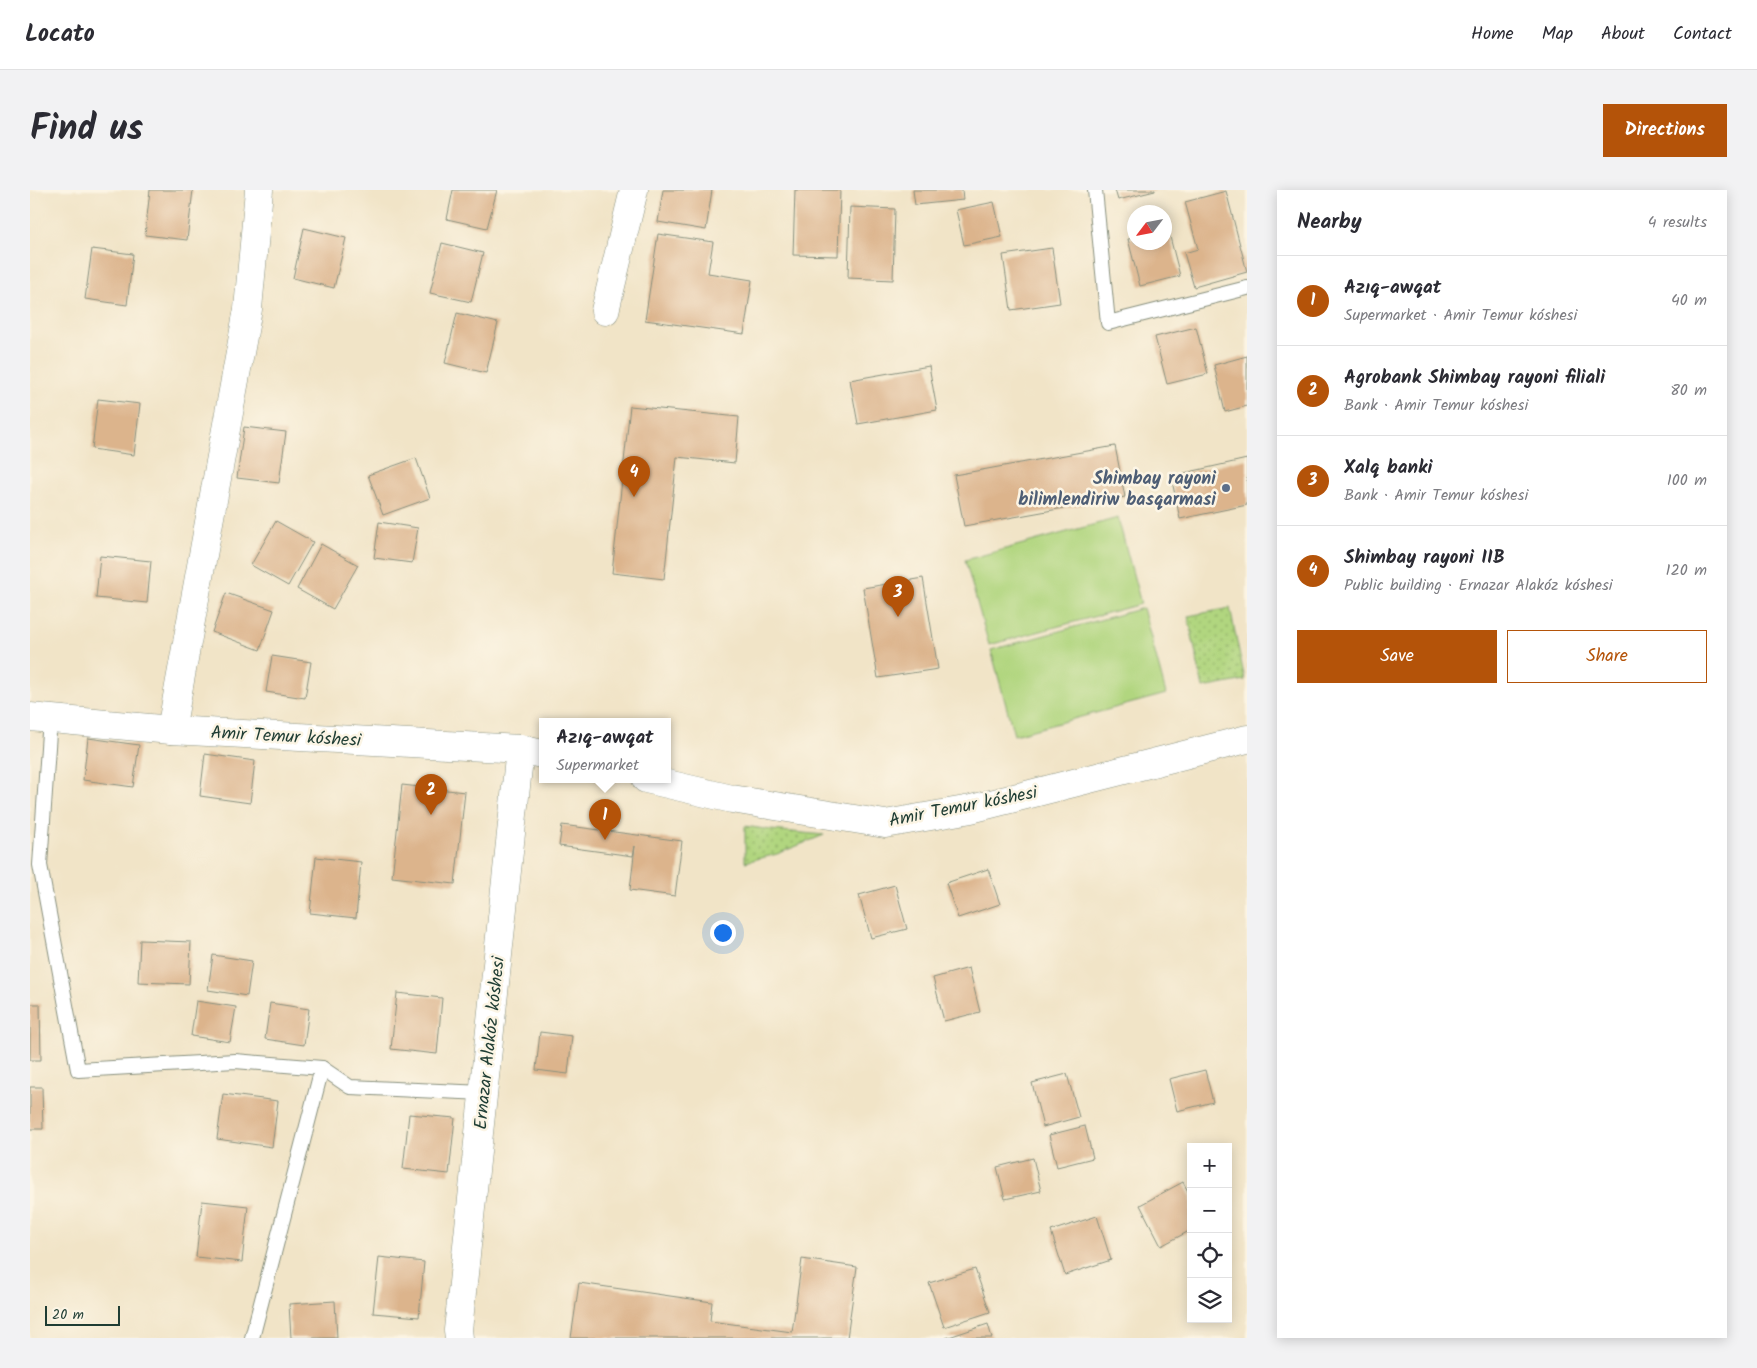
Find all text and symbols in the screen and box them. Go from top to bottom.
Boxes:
text: Locato [25,15,95,54]
text: Home [1471,20,1514,49]
text: Map [1542,20,1573,49]
text: About [1601,20,1645,49]
text: Contact [1673,20,1732,49]
text: Find us [30,102,143,158]
button: Directions [1603,104,1727,157]
north arrow [1127,205,1172,250]
text: Nearby [1297,206,1362,239]
text: 4 results [1648,210,1707,235]
text: Azıq-awqat [1344,273,1441,303]
text: 1 [1311,288,1315,313]
text: 40 m [1671,288,1707,313]
text: Supermarket · Amir Temur kóshesi [1344,303,1577,328]
text: Agrobank Shimbay rayoni filiali [1344,363,1605,393]
text: 2 [1308,378,1318,403]
text: 80 m [1670,378,1707,403]
text: Bank · Amir Temur kóshesi [1344,393,1528,418]
text: Xalq banki [1344,453,1432,483]
pin: 4 [618,456,650,497]
place label: Shimbay rayoni bilimlendiriw basqarmasi [1018,465,1216,515]
text: 3 [1309,468,1317,493]
text: 100 m [1667,468,1707,493]
marker: Shimbay rayoni bilimlendiriw basqarmasi [1220,482,1232,494]
text: Bank · Amir Temur kóshesi [1344,483,1528,508]
text: Shimbay rayoni IIB [1344,543,1505,573]
text: 4 [1309,558,1317,583]
text: 120 m [1666,558,1707,583]
text: Public building · Ernazar Alakóz kóshesi [1344,573,1613,598]
pin: 3 [882,576,914,617]
button: Save [1297,630,1497,683]
button: Share [1507,630,1707,683]
popup [539,718,671,783]
street label: Amir Temur kóshesi [210,719,363,756]
text: Azıq-awqat [556,723,654,753]
text: Supermarket [556,753,639,778]
pin: 2 [415,774,447,815]
street label: Amir Temur kóshesi [887,779,1041,836]
pin: 1 [589,799,621,840]
your location [710,920,736,946]
street label: Ernazar Alakóz kóshesi [467,955,514,1131]
map controls [1187,1143,1232,1323]
button: + [1187,1143,1232,1188]
button: − [1187,1188,1232,1233]
button: locate [1187,1233,1232,1278]
button: layers [1187,1278,1232,1323]
scale bar [45,1303,120,1326]
text: 20 m [52,1304,84,1326]

